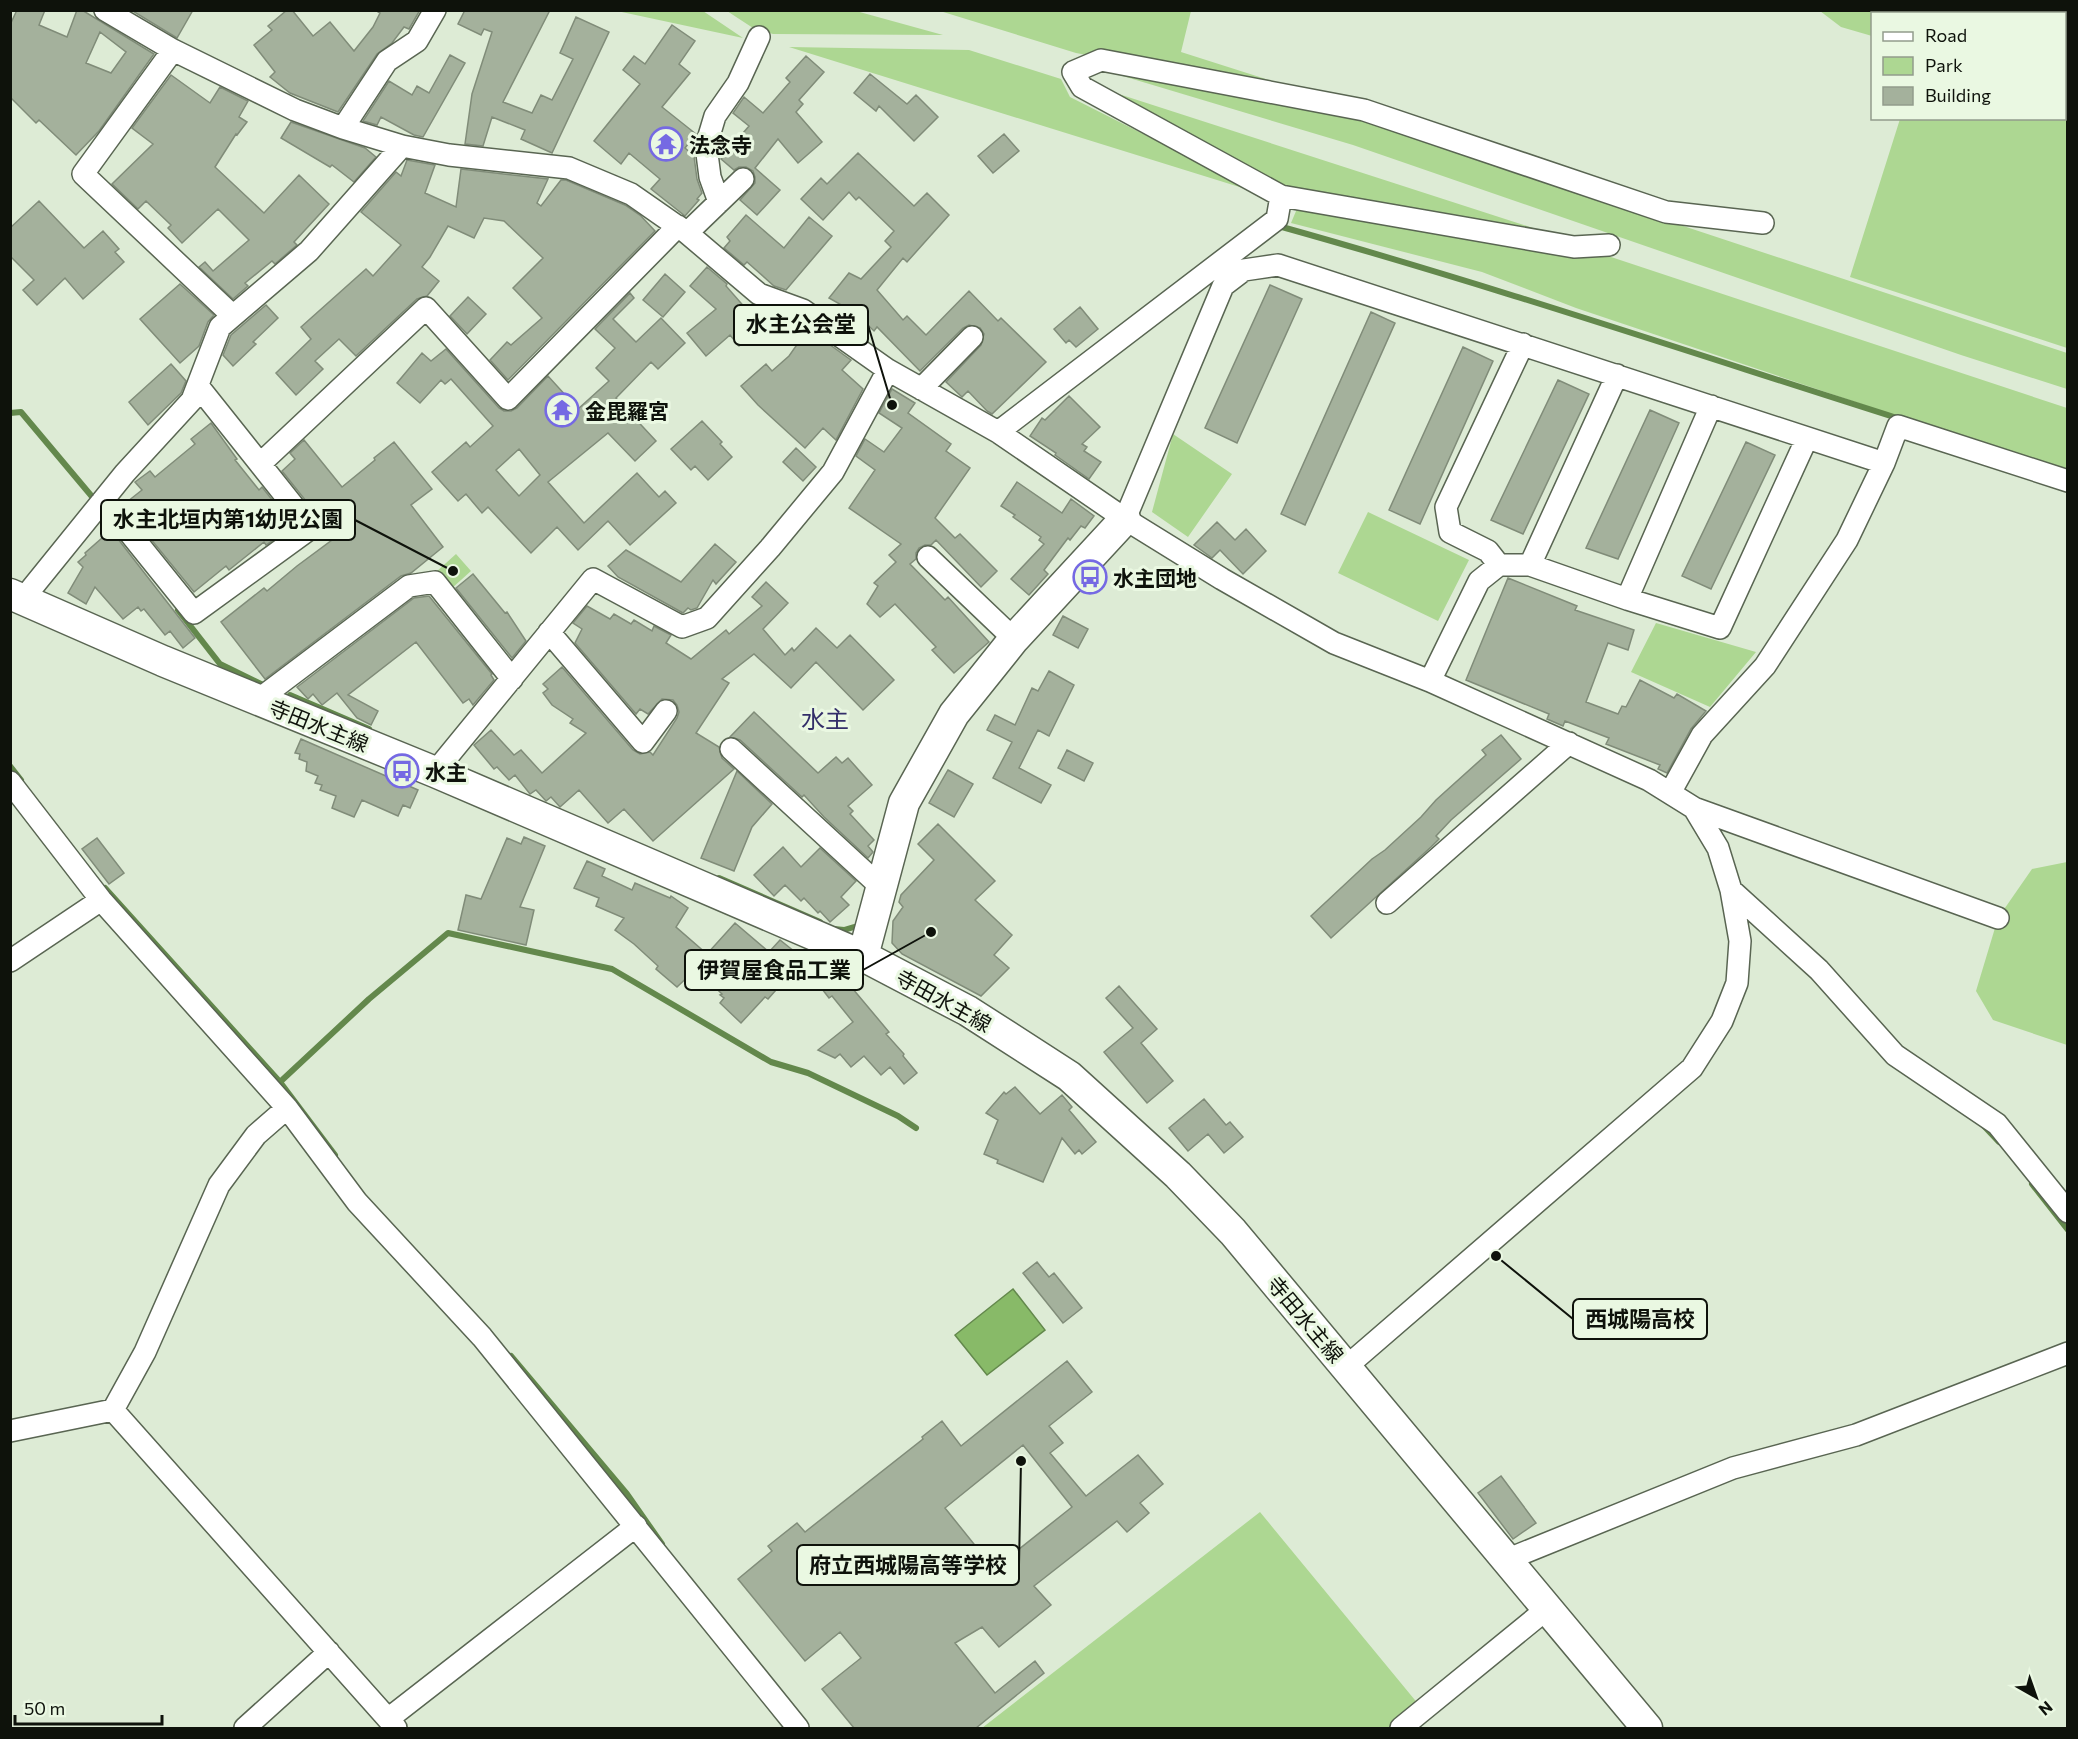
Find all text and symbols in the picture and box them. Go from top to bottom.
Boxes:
legend [1871,12,2066,120]
text: Road [1925,24,1967,46]
text: Park [1925,54,1963,76]
text: Building [1925,84,1991,106]
temple icon: 法念寺 [648,126,684,162]
place label: 法念寺 [689,132,752,157]
callout: 水主公会堂 [734,305,868,345]
text: 水主公会堂 [746,310,856,337]
temple icon: 金毘羅宮 [544,392,580,428]
place label: 金毘羅宮 [585,398,669,423]
callout: 水主北垣内第1幼児公園 [101,500,355,540]
text: 水主北垣内第1幼児公園 [113,505,343,532]
bus stop icon: 水主団地 [1072,559,1108,595]
place label: 水主団地 [1113,565,1197,590]
street label: 寺田水主線 [266,694,372,756]
district label: 水主 [801,704,849,733]
bus stop icon: 水主 [384,753,420,789]
place label: 水主 [425,759,467,784]
callout: 伊賀屋食品工業 [685,950,863,990]
text: 伊賀屋食品工業 [697,956,851,983]
street label: 寺田水主線 [892,964,996,1036]
street label: 寺田水主線 [1263,1271,1349,1367]
callout: 西城陽高校 [1573,1299,1707,1339]
text: 西城陽高校 [1585,1305,1695,1332]
callout: 府立西城陽高等学校 [797,1545,1019,1585]
text: 府立西城陽高等学校 [809,1551,1007,1578]
north arrow [2006,1667,2066,1727]
scale bar [15,1688,162,1726]
text: 50 m [24,1697,65,1719]
text: N [2035,1698,2057,1720]

